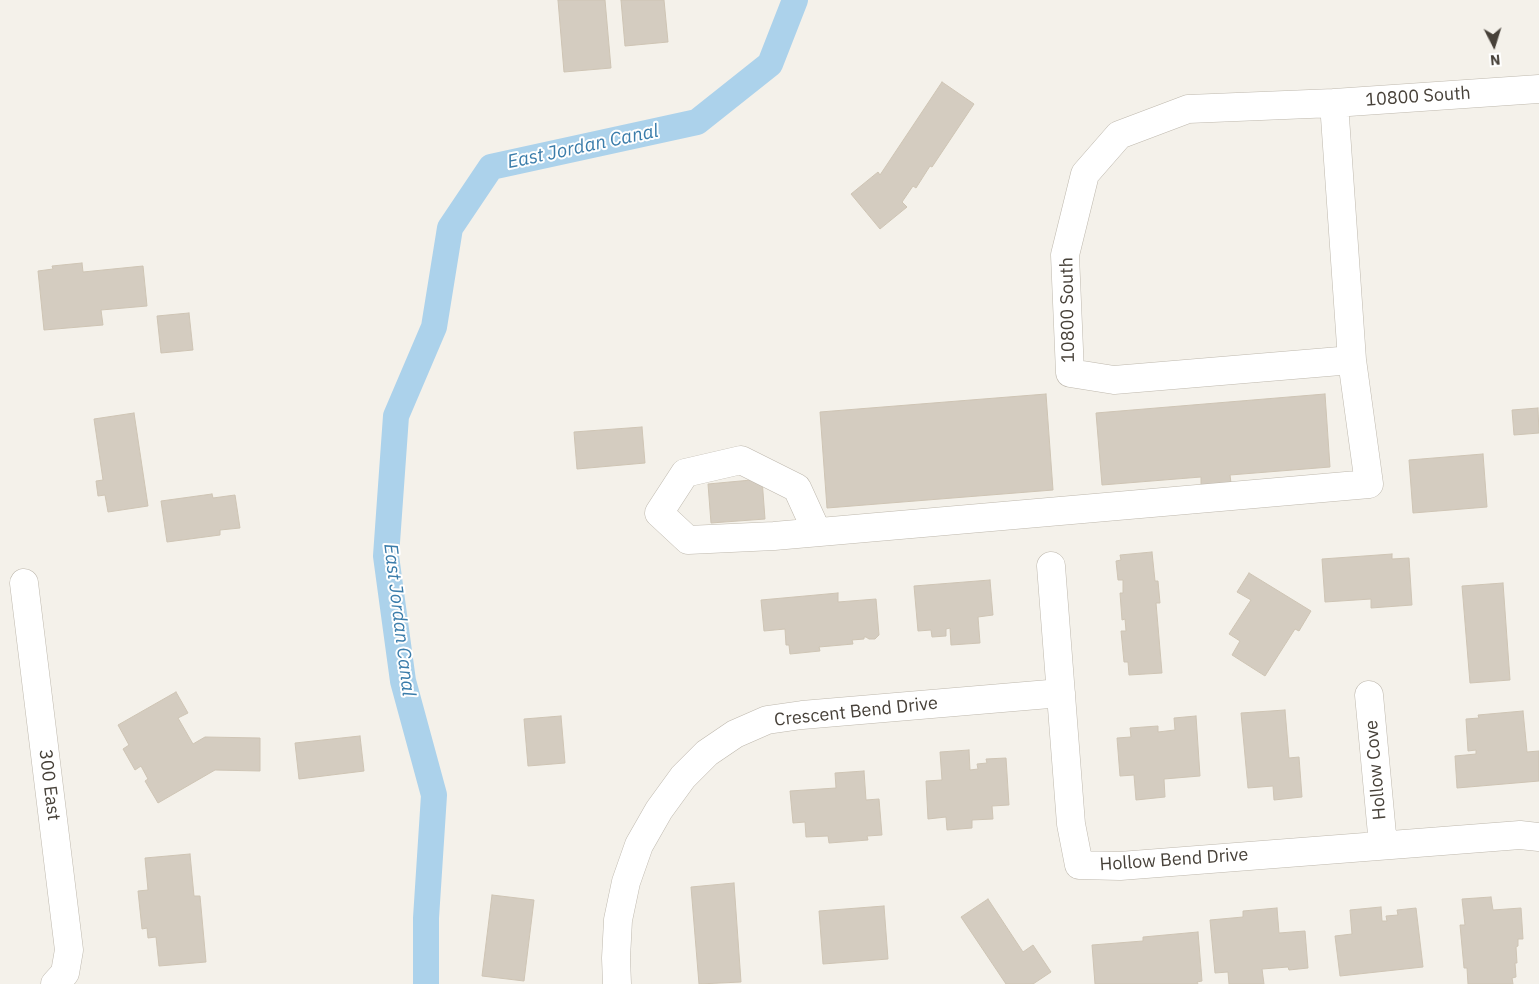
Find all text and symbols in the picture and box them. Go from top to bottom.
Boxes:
north arrow [1469,20,1519,70]
text: N [1489,51,1501,69]
street label: 10800 South [1365,83,1471,111]
water label: East Jordan Canal [505,120,661,174]
street label: 10800 South [1056,257,1080,363]
water label: East Jordan Canal [378,542,420,698]
street label: Crescent Bend Drive [773,693,939,731]
street label: Hollow Cove [1361,719,1391,821]
street label: 300 East [34,748,64,822]
street label: Hollow Bend Drive [1099,844,1249,876]

